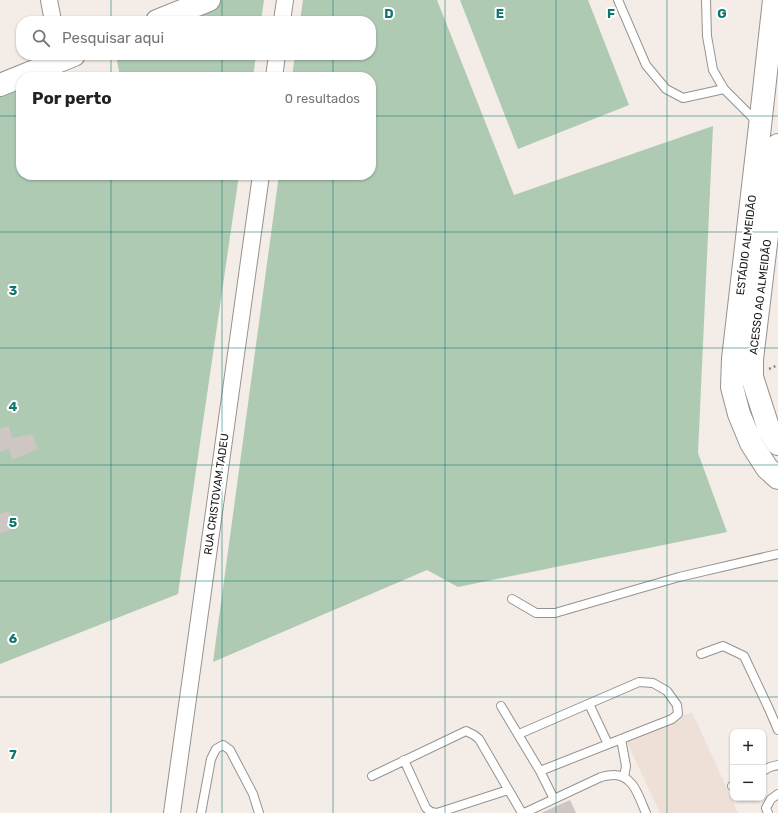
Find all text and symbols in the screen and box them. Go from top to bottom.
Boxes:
text: D [384,6,394,21]
text: E [496,6,504,21]
text: F [607,6,615,21]
text: G [717,6,727,21]
search box [16,16,376,60]
icon: search [30,27,52,49]
text: Pesquisar aqui [62,29,164,47]
text: Por perto [32,88,112,108]
text: 0 resultados [285,91,360,106]
street label: ESTÁDIO ALMEIDÃO [734,194,759,296]
street label: ACESSO AO ALMEIDÃO [747,239,774,355]
text: 3 [9,283,18,298]
text: 4 [9,399,18,414]
street label: RUA CRISTOVAM TADEU [202,433,231,556]
text: 5 [9,515,17,530]
text: 6 [9,631,18,646]
map controls [730,729,766,801]
button: + [730,729,766,765]
text: 7 [9,747,17,762]
button: − [730,765,766,801]

